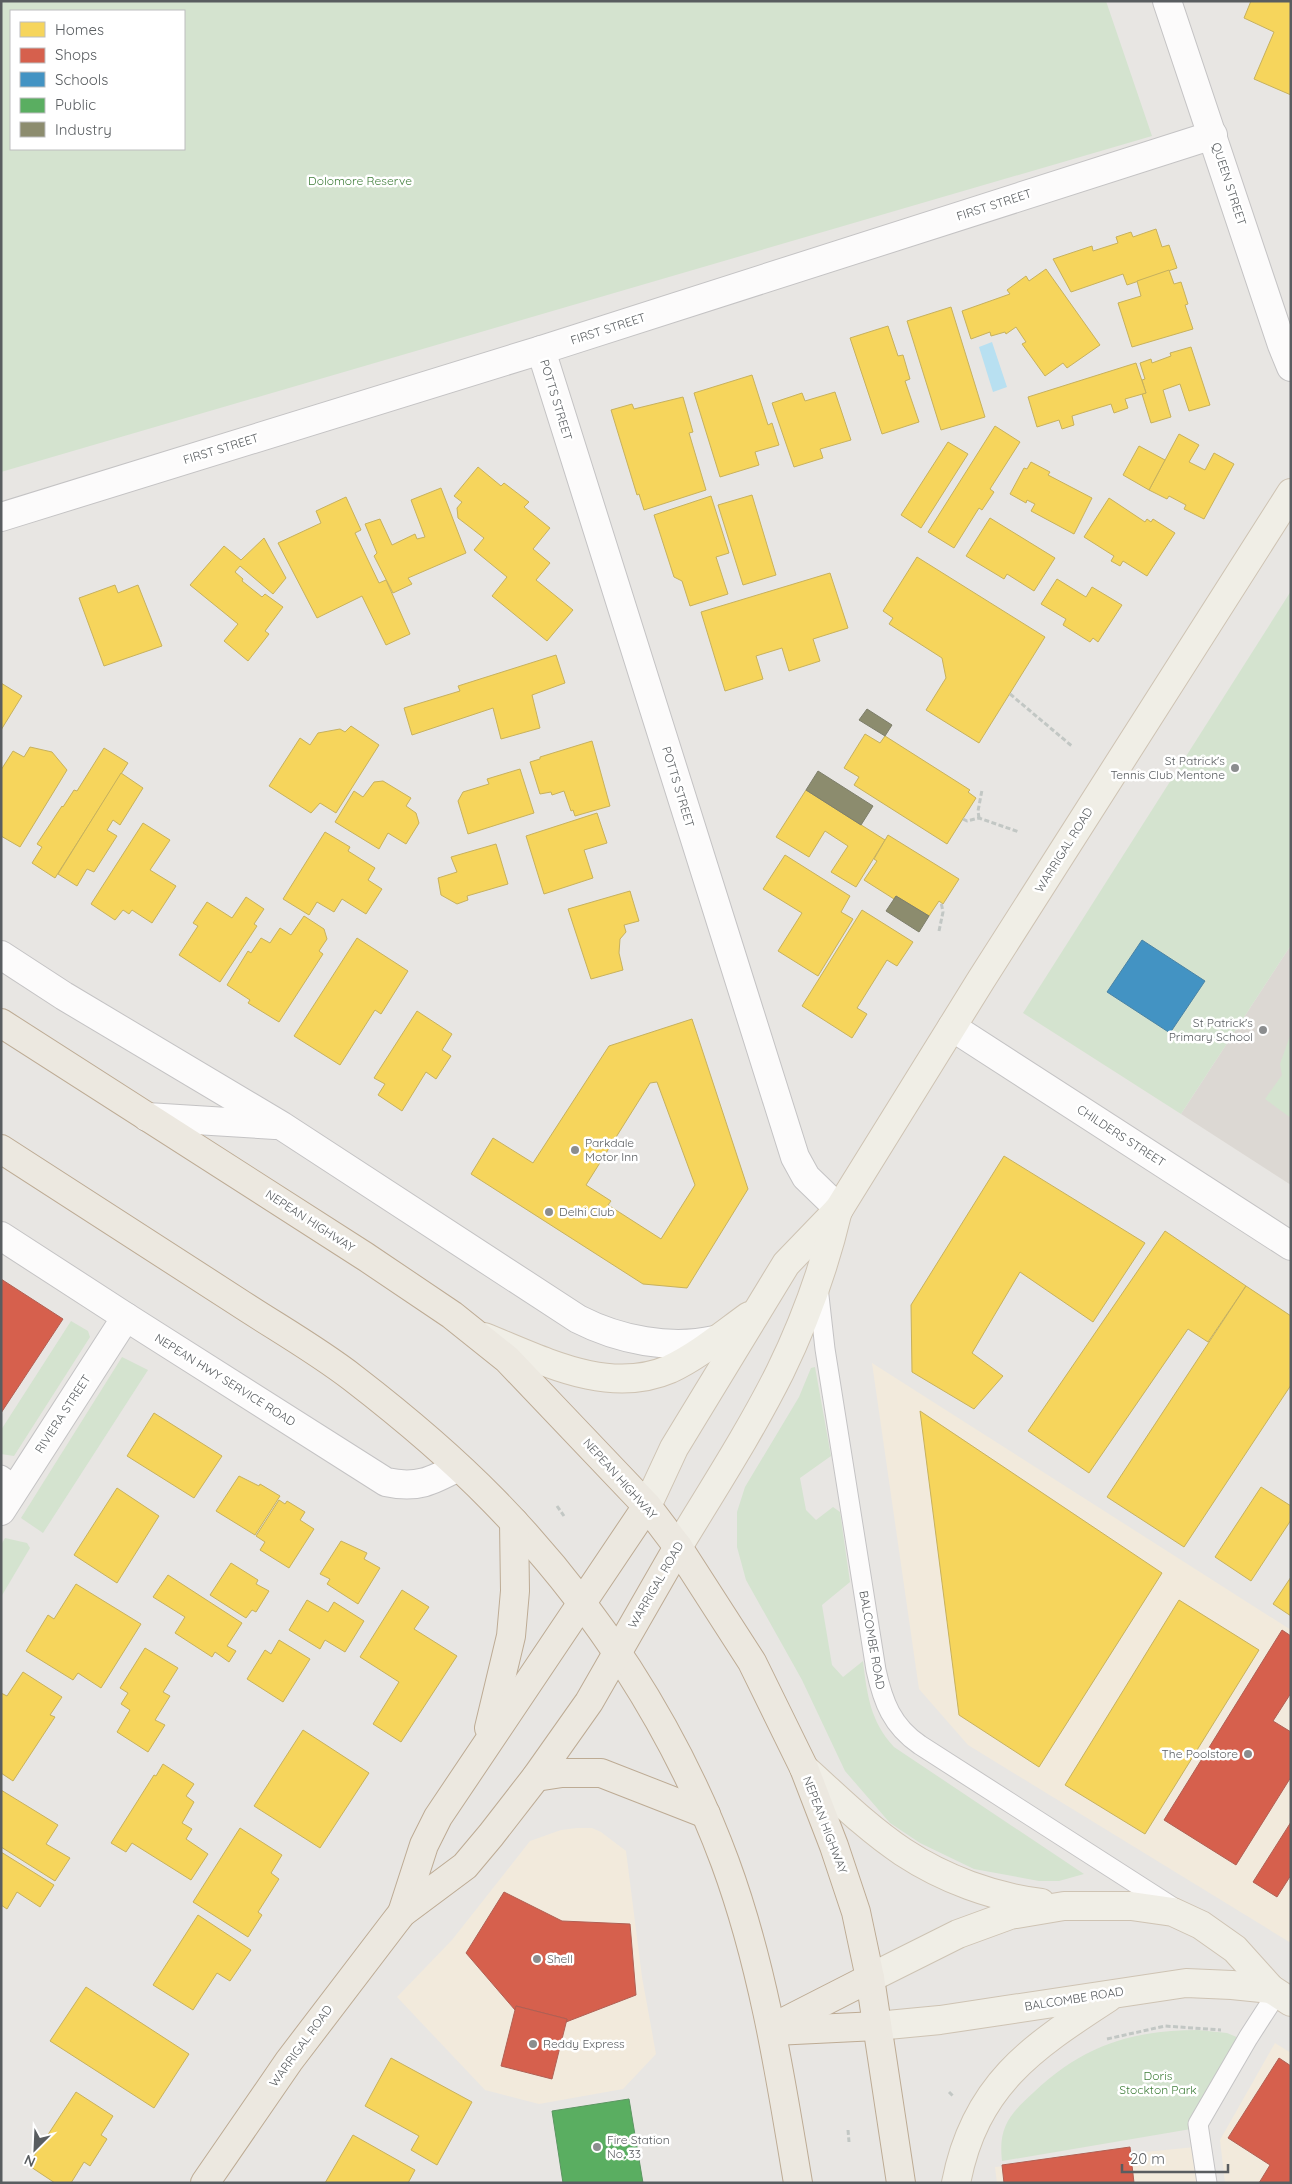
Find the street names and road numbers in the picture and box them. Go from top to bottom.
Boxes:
street label: QUEEN STREET [1209,140,1250,227]
street label: FIRST STREET [954,185,1033,224]
street label: FIRST STREET [568,309,647,348]
street label: POTTS STREET [537,358,576,442]
street label: FIRST STREET [181,430,260,467]
street label: POTTS STREET [659,745,698,829]
street label: WARRIGAL ROAD [1031,804,1096,895]
street label: CHILDERS STREET [1074,1101,1168,1170]
street label: NEPEAN HIGHWAY [263,1186,358,1255]
street label: NEPEAN HWY SERVICE ROAD [152,1330,299,1429]
street label: RIVIERA STREET [32,1372,94,1456]
street label: NEPEAN HIGHWAY [580,1435,661,1522]
street label: WARRIGAL ROAD [625,1539,687,1631]
street label: BALCOMBE ROAD [856,1589,889,1691]
street label: NEPEAN HIGHWAY [800,1774,851,1876]
street label: BALCOMBE ROAD [1023,1983,1125,2014]
street label: WARRIGAL ROAD [266,2002,335,2090]

